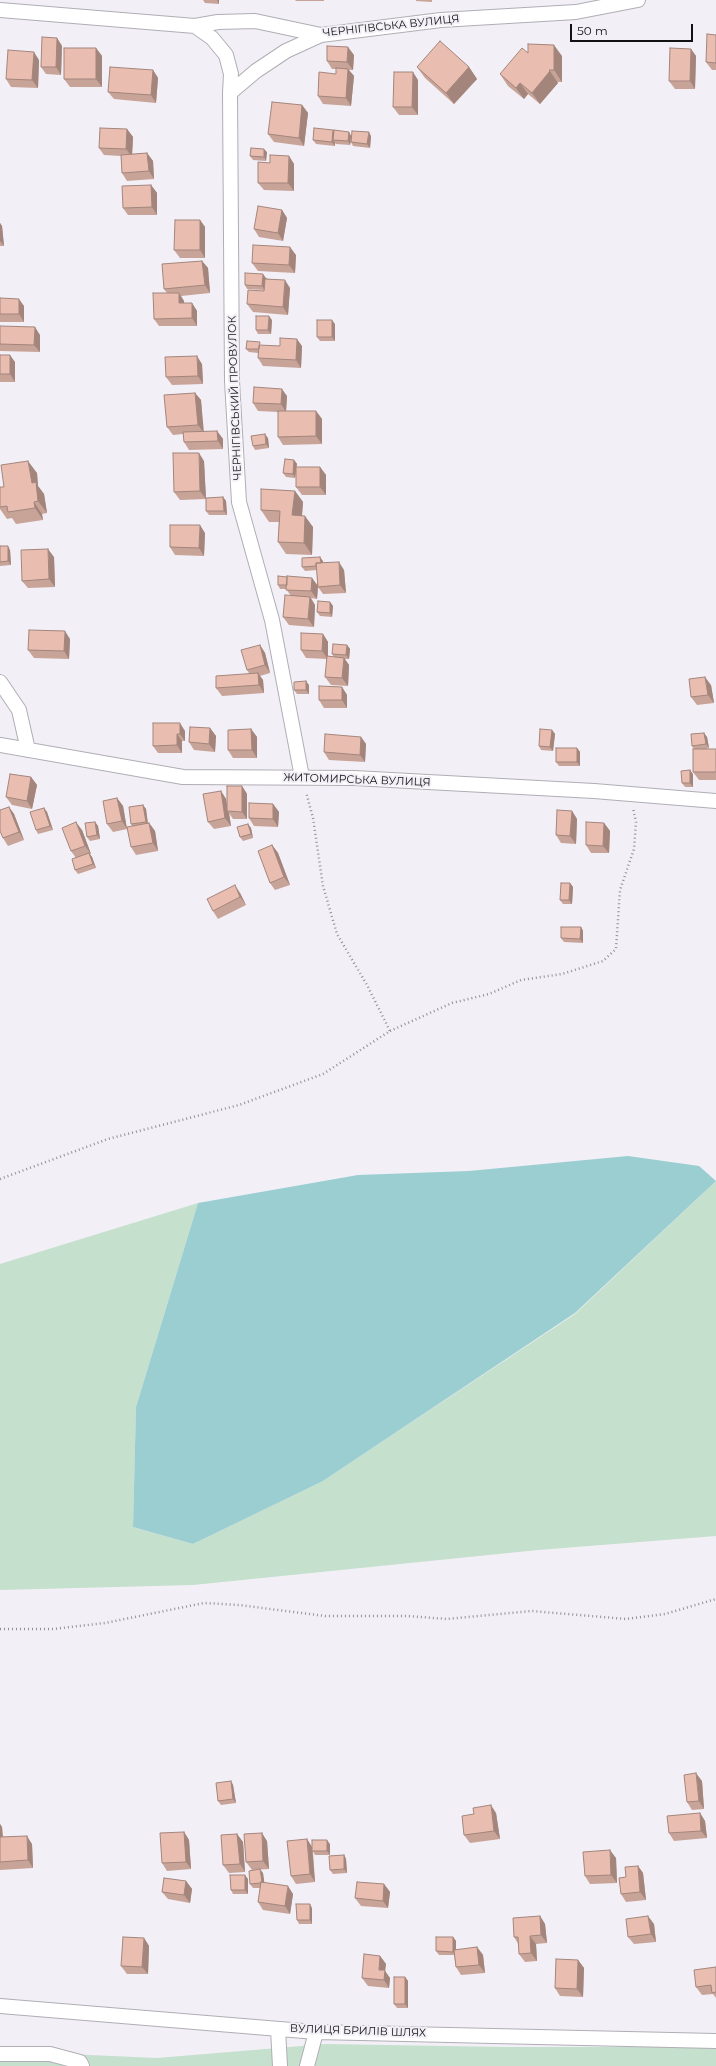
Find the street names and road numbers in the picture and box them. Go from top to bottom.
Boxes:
street label: ЧЕРНІГІВСЬКА ВУЛИЦЯ [322,12,460,40]
street label: ЧЕРНІГІВСЬКИЙ ПРОВУЛОК [226,315,244,481]
street label: ЖИТОМИРСЬКА ВУЛИЦЯ [283,771,431,789]
street label: ВУЛИЦЯ БРИЛІВ ШЛЯХ [290,2022,426,2040]

